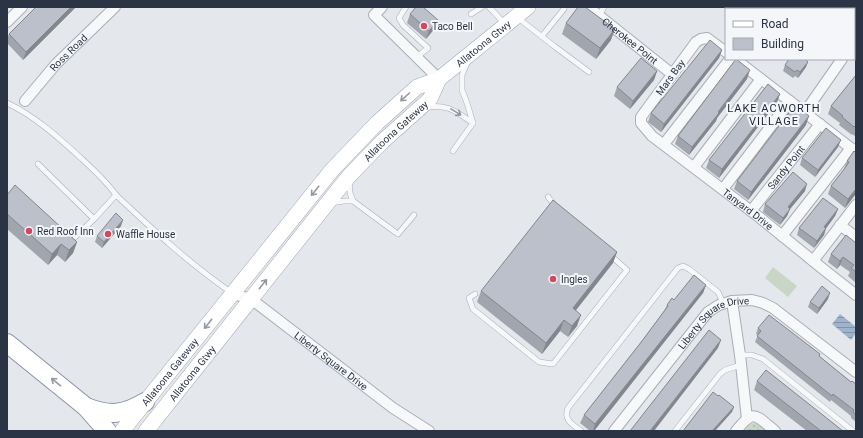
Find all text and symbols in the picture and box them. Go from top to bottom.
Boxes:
legend [725,8,855,60]
street label: Cherokee Point [600,16,660,66]
text: Road [761,17,789,31]
street label: Allatoona Gtwy [454,18,513,69]
marker: Taco Bell [419,21,429,31]
place label: Taco Bell [432,21,473,32]
street label: Ross Road [48,32,89,73]
text: Building [761,37,804,51]
street label: Mars Bay [654,57,687,97]
one-way arrow [400,92,410,102]
street label: Allatoona Gateway [362,98,430,163]
district label: LAKE ACWORTH VILLAGE [727,102,821,128]
one-way arrow [450,109,462,117]
street label: Sandy Point [765,143,807,192]
one-way arrow [311,186,320,197]
street label: Tanyard Drive [720,186,775,232]
marker: Red Roof Inn [24,226,34,236]
place label: Red Roof Inn [37,226,94,237]
marker: Waffle House [103,229,113,239]
place label: Waffle House [116,229,175,240]
marker: Ingles [548,274,558,284]
place label: Ingles [561,274,588,285]
one-way arrow [258,278,267,289]
street label: Liberty Square Drive [676,295,750,351]
one-way arrow [204,319,213,330]
street label: Liberty Square Drive [292,330,370,393]
street label: Allatoona Gateway [140,336,201,408]
street label: Allatoona Gtwy [167,343,218,403]
one-way arrow [51,378,62,387]

